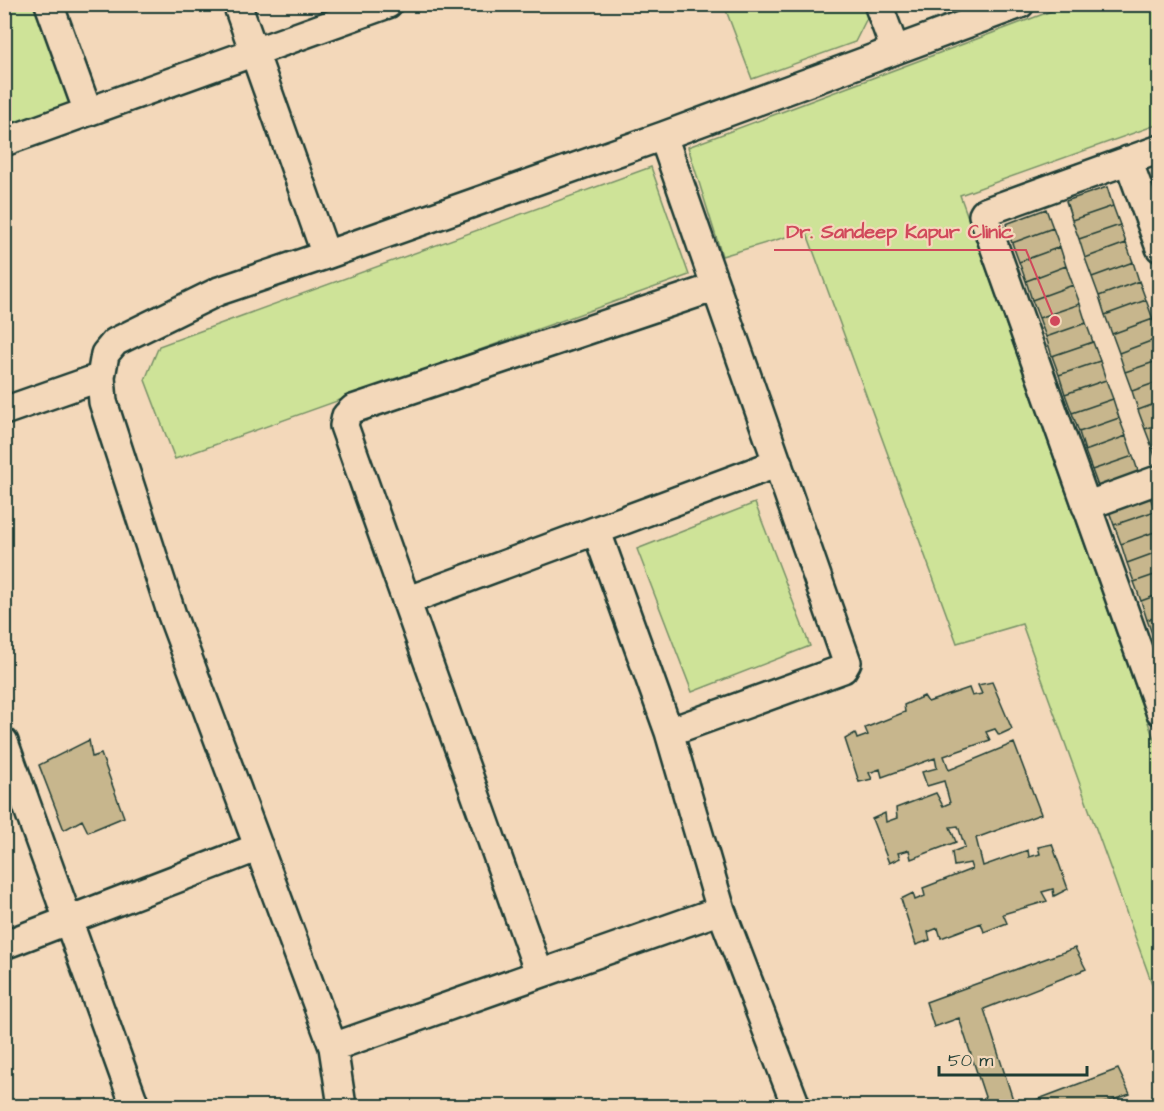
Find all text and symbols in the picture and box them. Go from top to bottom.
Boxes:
callout: Dr. Sandeep Kapur Clinic [774,212,1026,250]
text: Dr. Sandeep Kapur Clinic [786,218,1014,246]
scale bar [939,1039,1088,1077]
text: 50 m [948,1048,993,1073]

